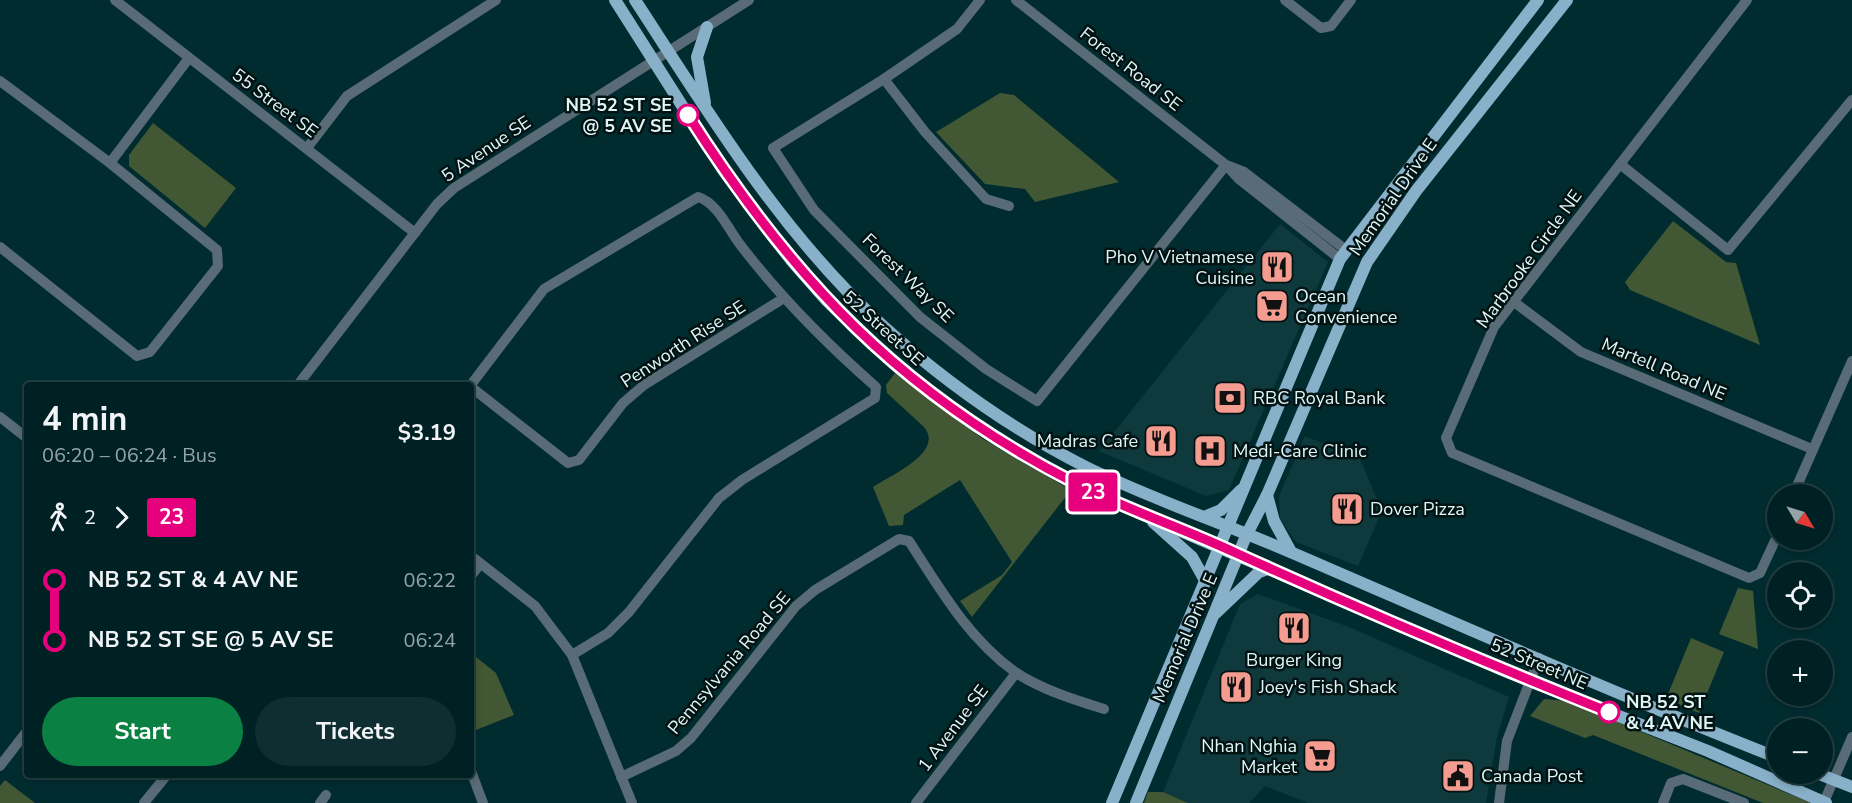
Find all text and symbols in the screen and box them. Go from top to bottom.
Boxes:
street label: Forest Road SE [1075,22,1187,116]
street label: 55 Street SE [227,63,323,143]
place label: NB 52 ST SE @ 5 AV SE [566,93,672,138]
marker: NB 52 ST SE @ 5 AV SE [677,104,699,126]
street label: 5 Avenue SE [437,110,535,188]
street label: Memorial Drive E [1344,133,1442,261]
street label: Marbrooke Circle NE [1471,185,1587,333]
street label: Forest Way SE [857,228,959,328]
place label: Pho V Vietnamese Cuisine [1105,245,1254,290]
restaurant icon: Pho V Vietnamese Cuisine [1259,249,1295,285]
place label: Ocean Convenience [1295,284,1397,329]
street label: 52 Street SE [837,285,929,371]
supermarket icon: Ocean Convenience [1254,288,1290,324]
street label: Penworth Rise SE [616,295,750,393]
street label: Martell Road NE [1598,332,1730,406]
bank icon: RBC Royal Bank [1212,380,1248,416]
place label: RBC Royal Bank [1253,386,1386,410]
text: 4 min [42,397,127,442]
text: $3.19 [398,418,456,448]
restaurant icon: Madras Cafe [1143,423,1179,459]
place label: Madras Cafe [1037,429,1138,453]
hospital icon: Medi-Care Clinic [1192,433,1228,469]
place label: Medi-Care Clinic [1233,439,1367,463]
text: 06:20 – 06:24 · Bus [42,442,217,469]
line badge: 23 [1066,472,1120,512]
text: 23 [1080,478,1106,506]
north arrow [1767,484,1833,550]
map controls [1767,484,1833,784]
restaurant icon: Dover Pizza [1329,491,1365,527]
place label: Dover Pizza [1370,497,1465,521]
icon: walk [42,501,75,534]
icon: forward [105,501,138,534]
text: 23 [159,503,184,531]
text: 2 [84,504,96,531]
button: locate [1767,562,1833,628]
text: NB 52 ST & 4 AV NE [88,565,298,595]
text: 06:22 [403,567,456,594]
street label: Memorial Drive E [1147,570,1223,706]
street label: Pennsylvania Road SE [662,587,796,739]
restaurant icon: Burger King [1276,610,1312,646]
text: NB 52 ST SE @ 5 AV SE [88,625,334,655]
text: 06:24 [403,627,456,654]
street label: 52 Street NE [1487,633,1591,695]
button: + [1767,640,1833,706]
place label: Burger King [1246,648,1342,672]
restaurant icon: Joey's Fish Shack [1218,669,1254,705]
place label: Joey's Fish Shack [1258,675,1398,699]
street label: 1 Avenue SE [912,680,994,776]
place label: NB 52 ST & 4 AV NE [1626,690,1714,735]
button: Start [42,697,243,766]
button: Tickets [255,697,456,766]
marker: NB 52 ST & 4 AV NE [1598,701,1620,723]
button: − [1767,718,1833,784]
place label: Nhan Nghia Market [1201,734,1298,779]
supermarket icon: Nhan Nghia Market [1302,738,1338,774]
public building icon: Canada Post [1440,758,1476,794]
place label: Canada Post [1481,764,1583,788]

